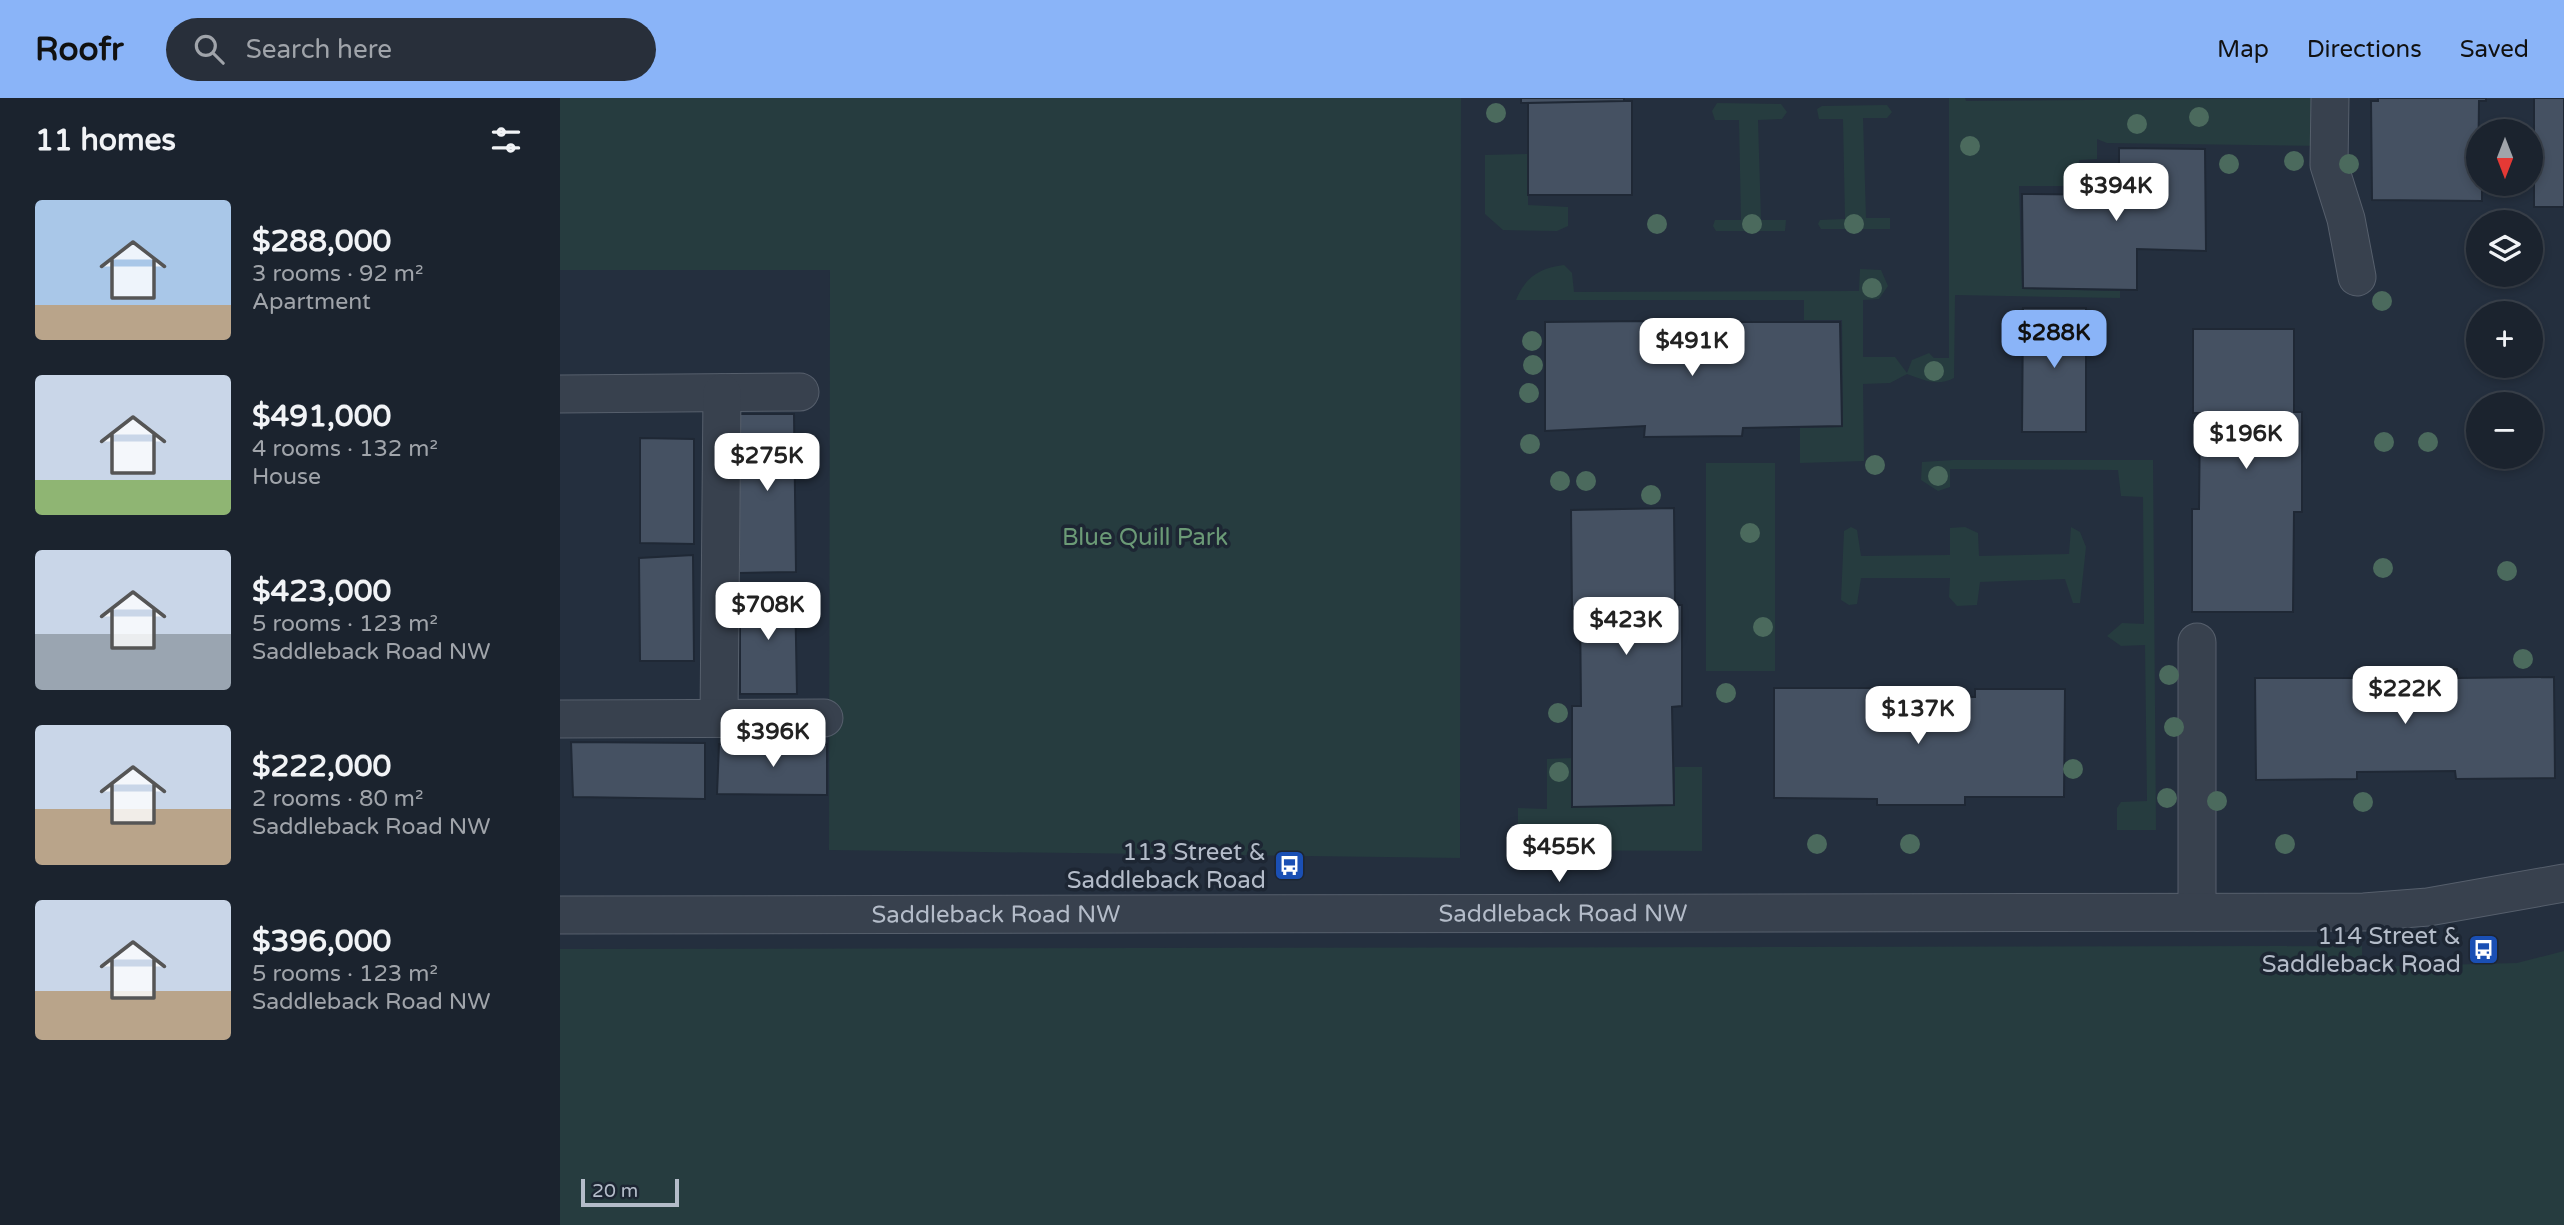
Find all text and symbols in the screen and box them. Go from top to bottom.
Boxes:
search box [166,18,656,81]
text: Roofr [35,30,124,69]
icon: search [190,30,228,68]
text: Search here [246,34,392,65]
text: Map [2217,35,2269,64]
text: Directions [2307,35,2422,64]
text: Saved [2460,35,2529,64]
north arrow [2466,119,2543,196]
map controls [2466,119,2543,469]
icon: filters [487,121,525,159]
text: 11 homes [35,122,176,159]
pin: $394K [2067,164,2165,223]
text: $394K [2080,172,2152,200]
button: layers [2466,210,2543,287]
text: $288,000 [252,223,391,260]
icon: home [91,228,175,312]
text: 3 rooms · 92 m² [252,260,423,288]
text: Apartment [252,288,371,316]
button: + [2466,301,2543,378]
pin: $288K [2005,310,2103,370]
pin: $491K [1643,318,1741,378]
text: $288K [2018,319,2090,347]
text: $491K [1656,327,1728,355]
button: − [2466,392,2543,469]
text: $491,000 [252,398,391,435]
icon: home [91,403,175,487]
pin: $196K [2197,412,2295,471]
text: $196K [2210,420,2282,448]
pin: $275K [718,434,816,493]
text: 4 rooms · 132 m² [252,435,438,463]
text: $275K [731,442,803,470]
text: House [252,463,321,491]
park label: Blue Quill Park [1062,523,1228,552]
text: $423,000 [252,573,391,610]
icon: home [91,578,175,662]
pin: $708K [719,582,817,642]
text: $708K [732,591,804,619]
pin: $423K [1577,598,1675,657]
text: $423K [1590,606,1662,634]
text: 5 rooms · 123 m² [252,610,438,638]
text: Saddleback Road NW [252,638,491,666]
pin: $222K [2356,666,2454,726]
text: $222K [2369,675,2441,703]
pin: $137K [1869,686,1967,746]
text: $137K [1882,695,1954,723]
pin: $396K [724,710,822,769]
text: $396K [737,718,809,746]
text: $222,000 [252,748,391,785]
icon: home [91,753,175,837]
text: 2 rooms · 80 m² [252,785,423,813]
text: Saddleback Road NW [252,813,491,841]
pin: $455K [1510,824,1608,884]
text: $455K [1523,833,1595,861]
place label: 113 Street & Saddleback Road [1067,838,1266,895]
bus stop icon: 113 Street & Saddleback Road [1272,849,1306,883]
street label: Saddleback Road NW [1438,899,1688,928]
street label: Saddleback Road NW [871,900,1121,929]
place label: 114 Street & Saddleback Road [2262,922,2461,979]
text: $396,000 [252,923,391,960]
icon: home [91,928,175,1012]
bus stop icon: 114 Street & Saddleback Road [2467,933,2501,967]
text: 5 rooms · 123 m² [252,960,438,988]
text: Saddleback Road NW [252,988,491,1016]
scale bar [581,1176,679,1208]
text: 20 m [592,1180,638,1202]

